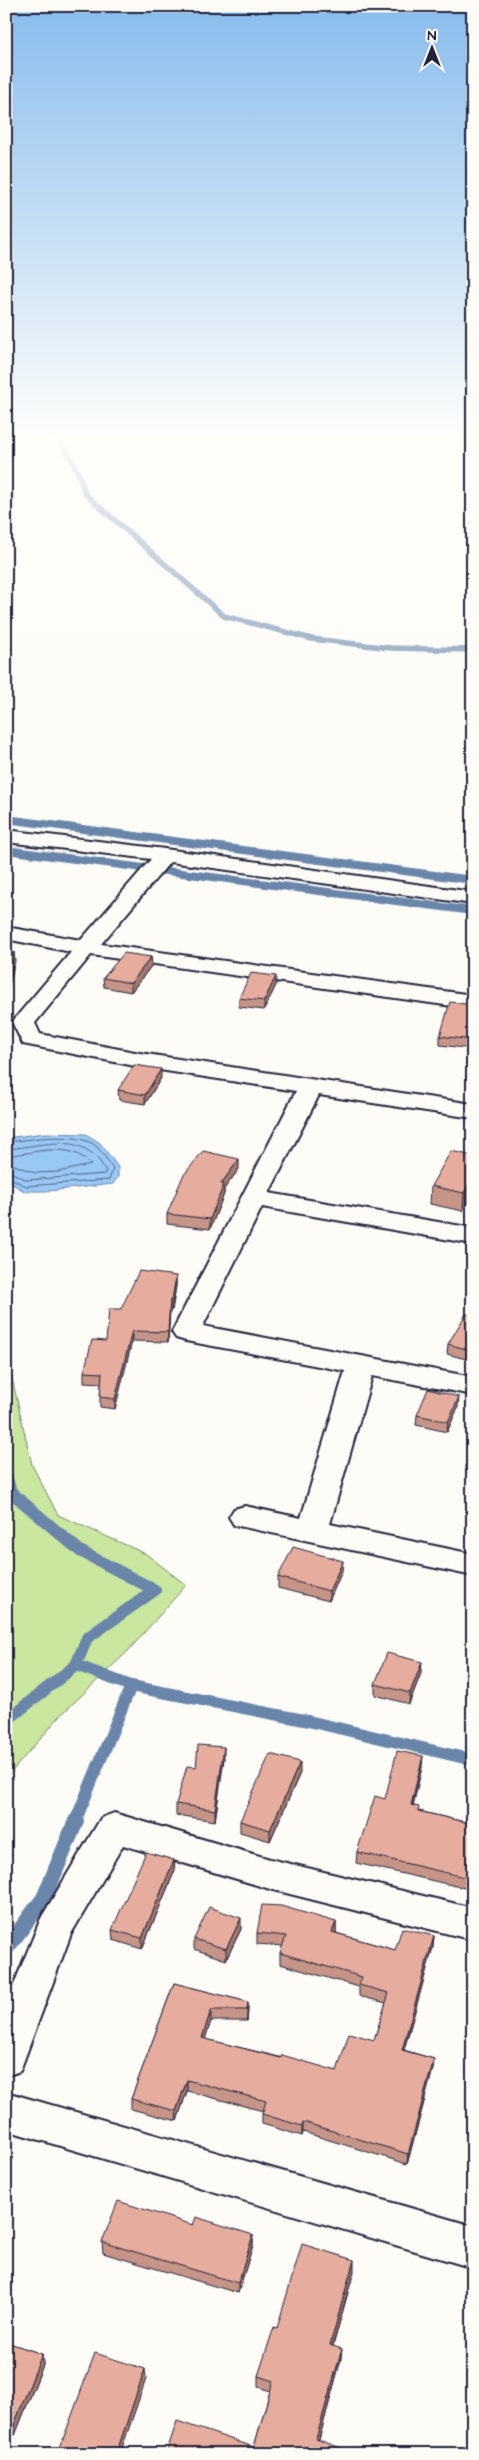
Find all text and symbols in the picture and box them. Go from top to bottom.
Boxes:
north arrow [406,22,456,72]
text: N [428,26,437,46]

